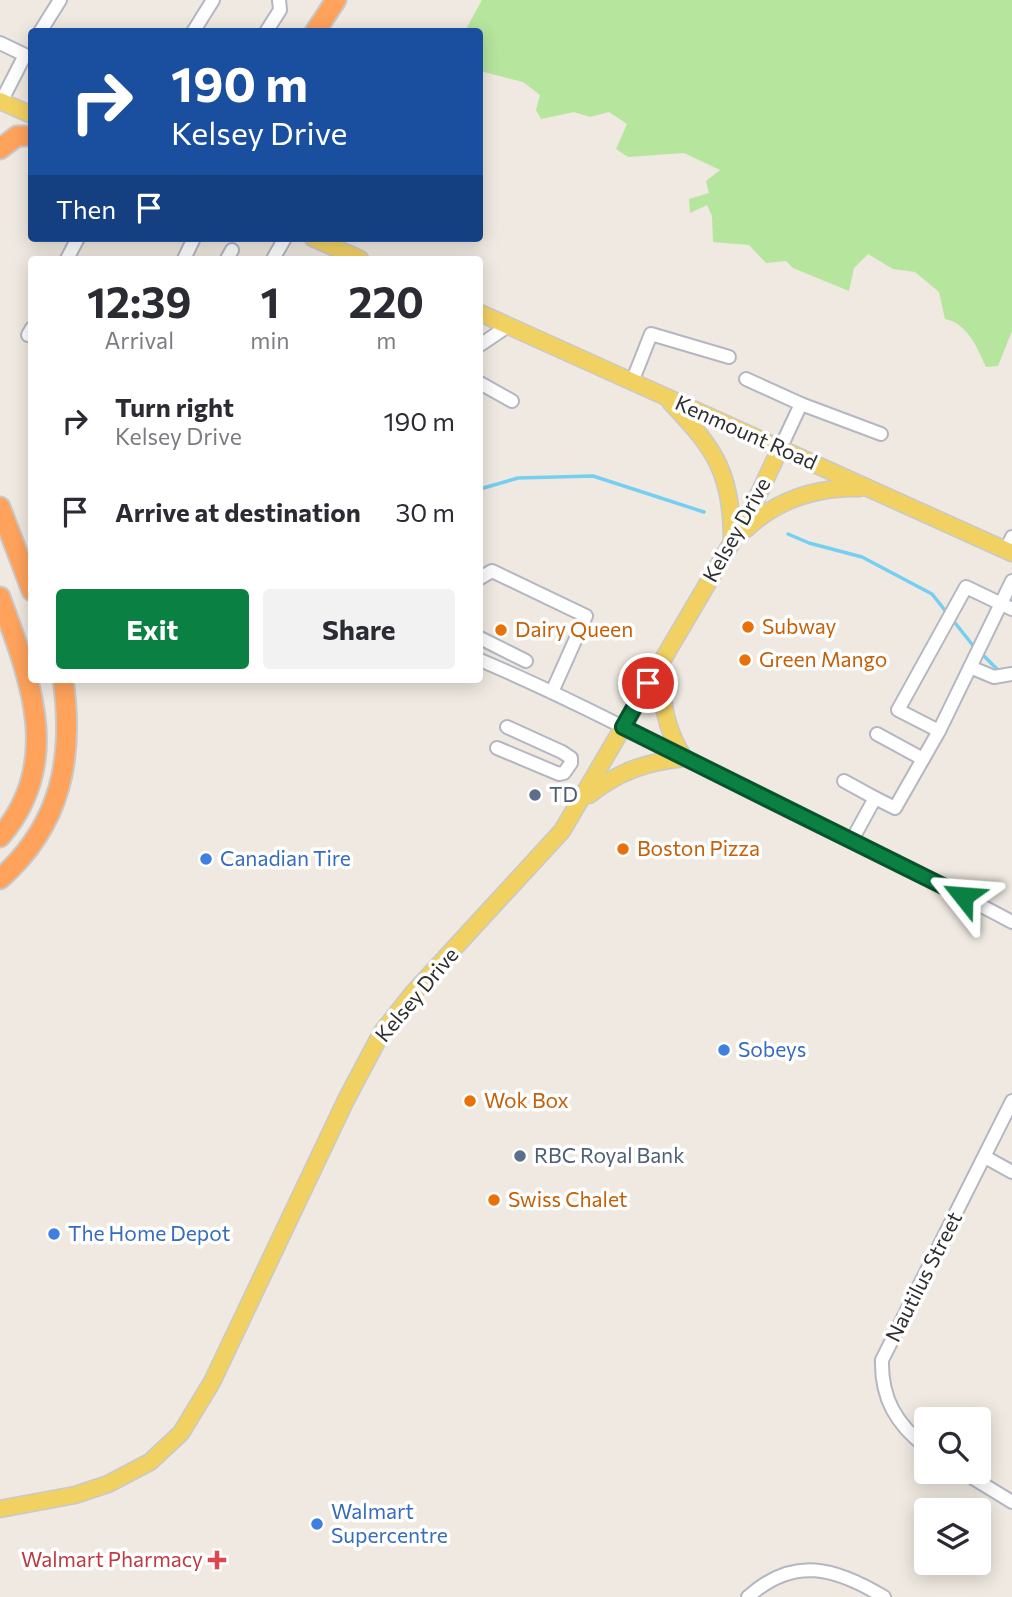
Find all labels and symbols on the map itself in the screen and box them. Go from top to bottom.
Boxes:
street label: Kenmount Road [672,389,821,474]
street label: Kelsey Drive [697,473,775,586]
place label: Subway [762,613,837,638]
place label: Dairy Queen [515,616,633,641]
marker: Subway [740,619,756,635]
marker: Dairy Queen [493,622,509,638]
place label: Green Mango [759,646,887,671]
marker: Green Mango [737,652,753,668]
pin [618,653,678,713]
place label: TD [549,781,578,806]
marker: TD [527,787,543,803]
place label: Boston Pizza [637,835,760,860]
marker: Boston Pizza [615,841,631,857]
place label: Canadian Tire [220,845,351,870]
marker: Canadian Tire [198,851,214,867]
position arrow [926,859,1000,933]
street label: Kelsey Drive [369,942,463,1046]
place label: Sobeys [738,1036,806,1061]
marker: Sobeys [716,1042,732,1058]
place label: Wok Box [484,1087,569,1112]
marker: Wok Box [462,1093,478,1109]
place label: RBC Royal Bank [534,1142,685,1167]
marker: RBC Royal Bank [512,1148,528,1164]
place label: Swiss Chalet [508,1186,627,1211]
marker: Swiss Chalet [486,1192,502,1208]
street label: Nautilus Street [879,1207,966,1346]
place label: The Home Depot [68,1220,230,1245]
marker: The Home Depot [46,1226,62,1242]
place label: Walmart Supercentre [331,1498,448,1547]
marker: Walmart Supercentre [309,1516,325,1532]
place label: Walmart Pharmacy [21,1546,203,1571]
marker: Walmart Pharmacy [209,1552,225,1568]

